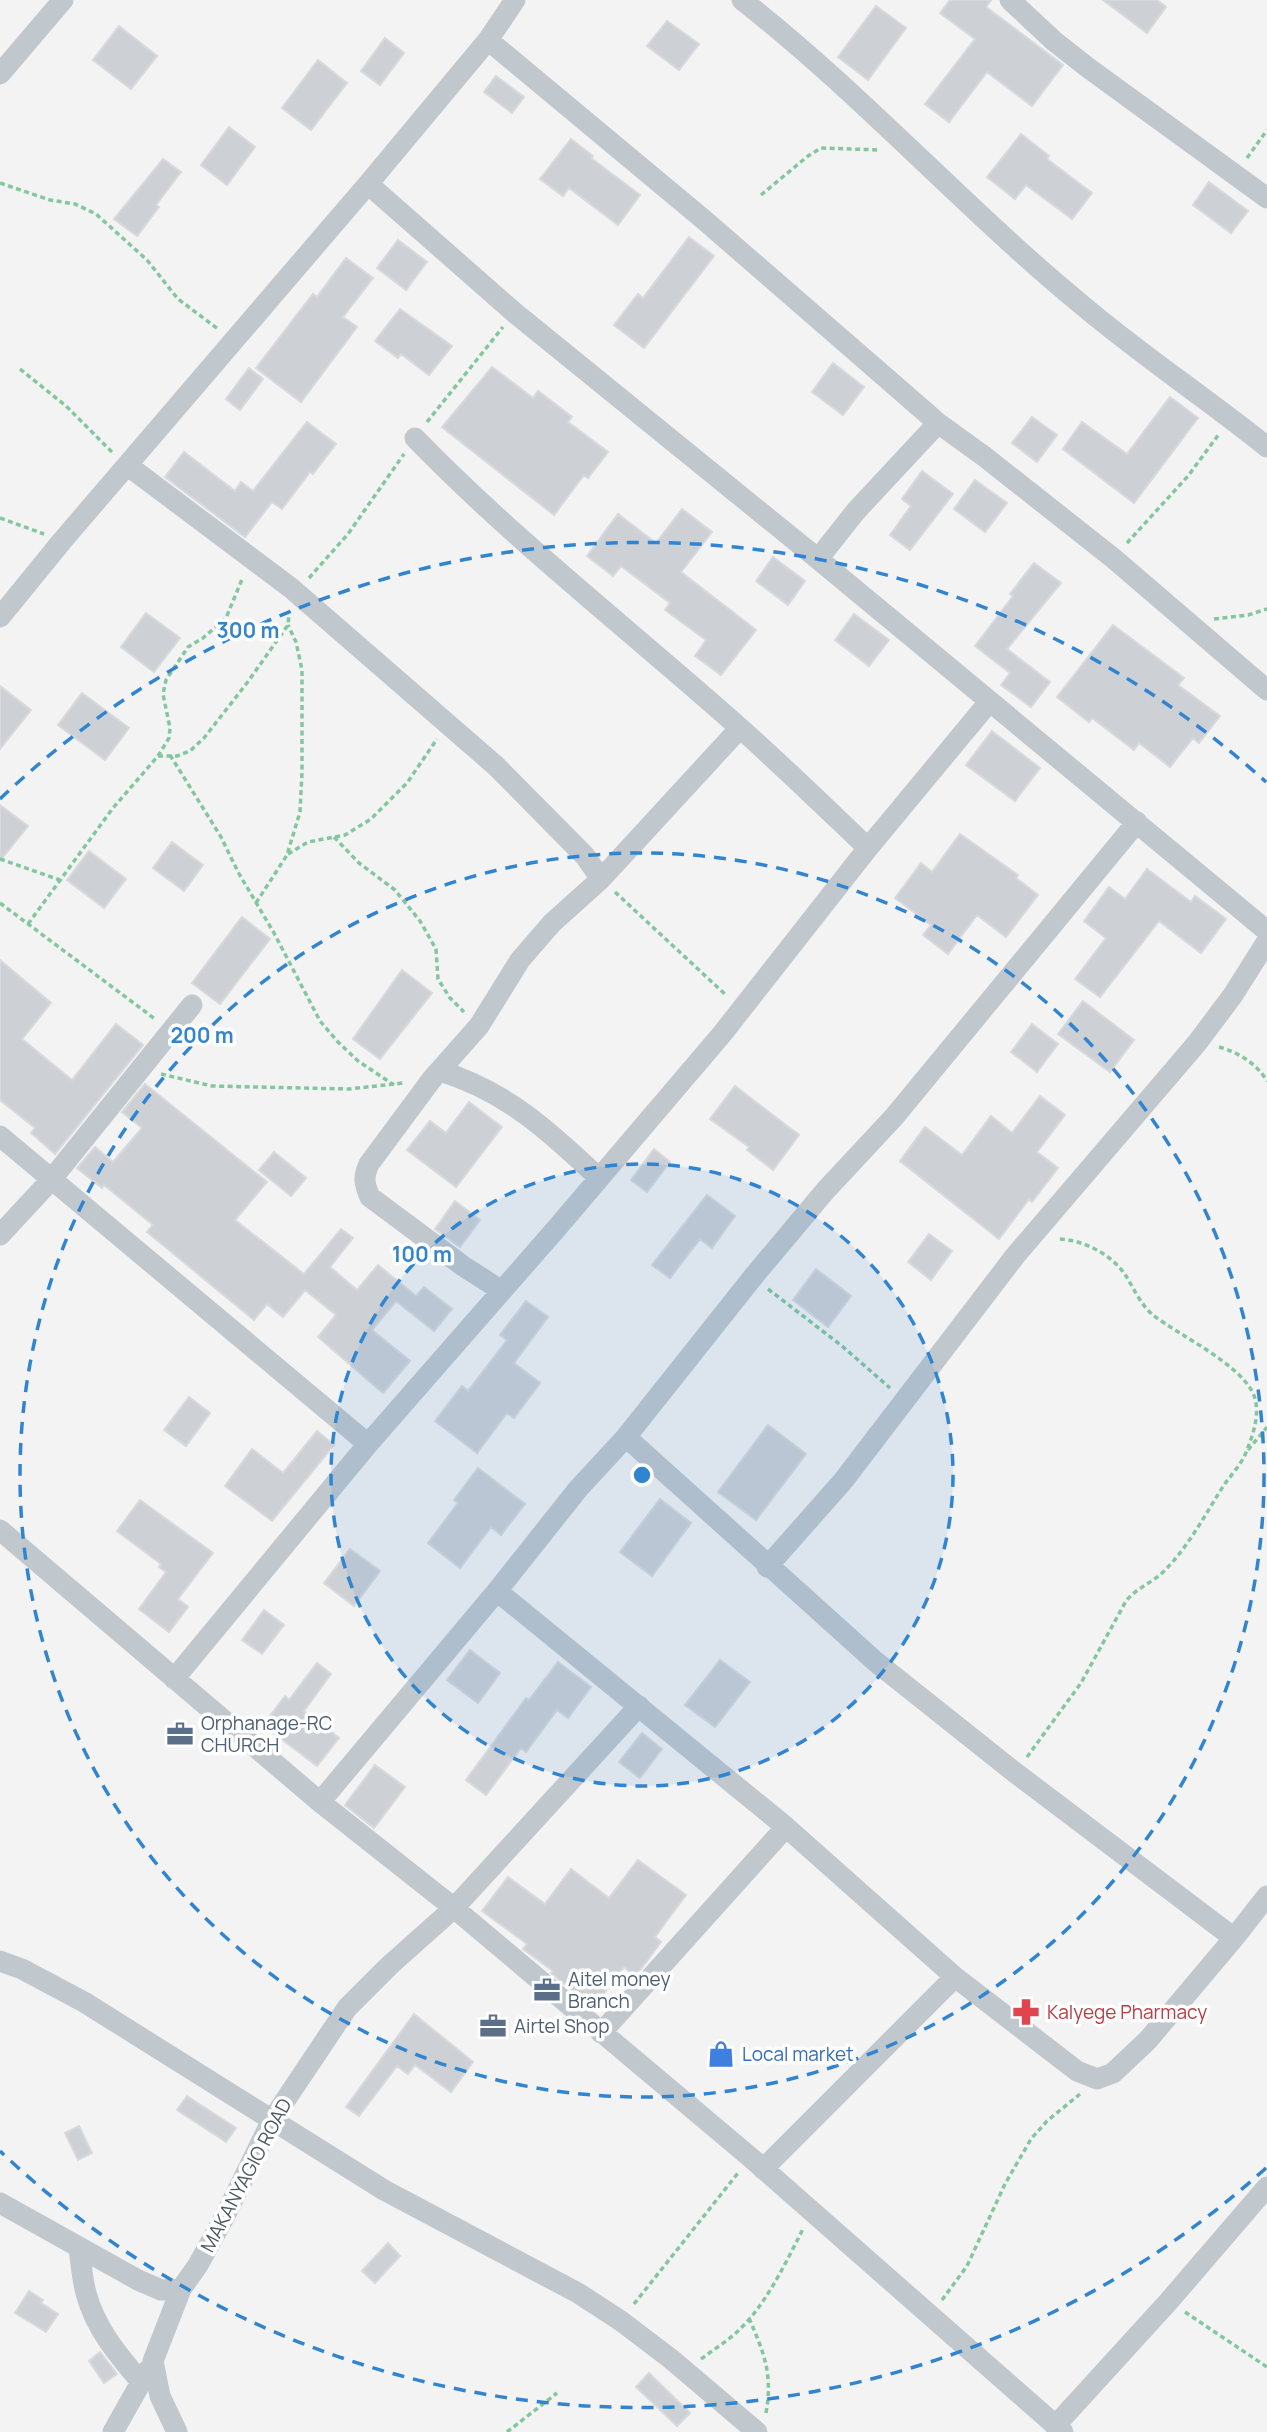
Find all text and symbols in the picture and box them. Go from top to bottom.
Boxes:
text: 300 m [217,616,279,644]
text: 200 m [170,1021,234,1049]
text: 100 m [392,1240,452,1268]
centre of rings [630,1463,654,1487]
place label: Orphanage-RC CHURCH [201,1710,332,1758]
office icon: Orphanage-RC CHURCH [165,1719,195,1749]
place label: Aitel money Branch [568,1966,671,2014]
office icon: Aitel money Branch [532,1975,562,2005]
pharmacy icon: Kalyege Pharmacy [1011,1997,1041,2027]
place label: Kalyege Pharmacy [1047,1999,1207,2025]
office icon: Airtel Shop [478,2011,508,2041]
place label: Airtel Shop [514,2013,609,2039]
shop icon: Local market [706,2039,736,2069]
place label: Local market [742,2041,854,2067]
street label: MAKANYAGIO ROAD [194,2094,298,2256]

